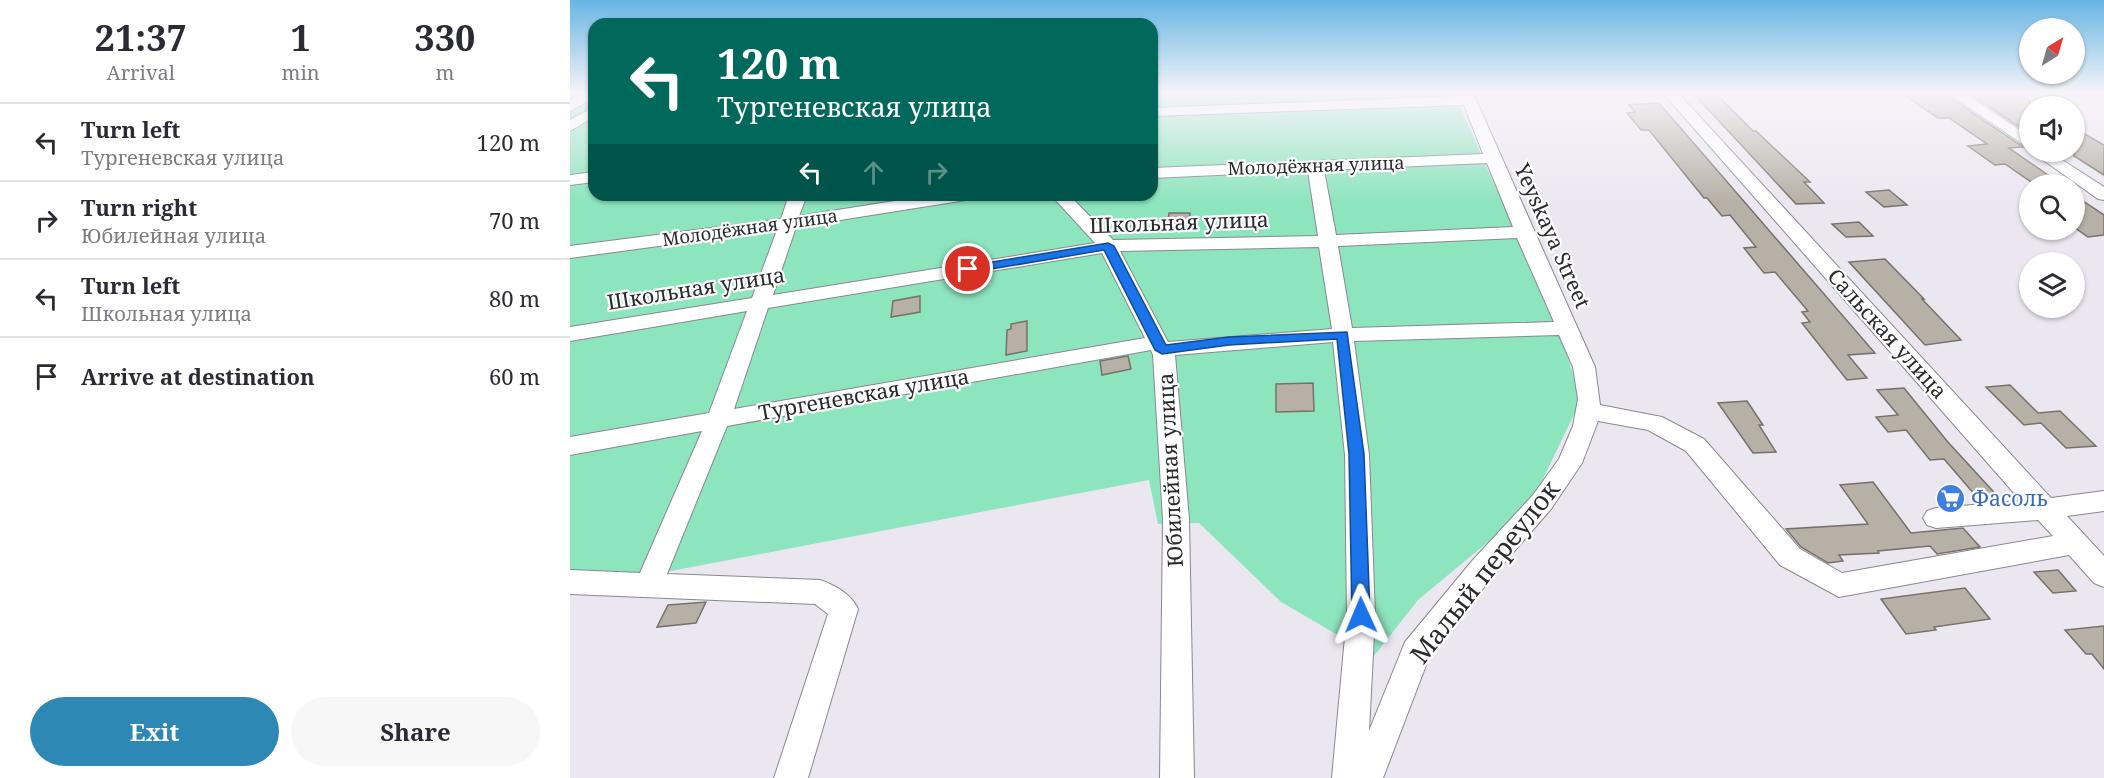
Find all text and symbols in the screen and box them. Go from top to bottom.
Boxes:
text: 21:37 [95,13,187,62]
text: 1 [290,13,311,62]
text: 330 [414,13,475,62]
north arrow [2019,18,2085,84]
map controls [2019,18,2085,318]
text: 120 m [717,34,841,91]
icon: left [618,42,696,120]
text: Arrival [107,59,175,86]
text: min [282,59,320,86]
text: m [435,59,454,86]
text: Тургеневская улица [717,88,992,125]
button: sound [2019,96,2085,162]
text: Turn left [81,114,180,144]
icon: left [30,126,63,159]
text: 120 m [477,127,540,157]
text: Тургеневская улица [81,144,284,171]
street label: Молодёжная улица [1227,150,1405,180]
icon: left [794,156,827,189]
icon: ahead [857,156,890,189]
icon: right [920,156,953,189]
street label: Yeyskaya Street [1508,158,1597,312]
button: search [2019,174,2085,240]
text: Turn right [81,192,197,222]
street label: Молодёжная улица [661,203,839,251]
icon: right [30,204,63,237]
text: 70 m [489,205,540,235]
street label: Школьная улица [1089,205,1269,239]
text: Юбилейная улица [81,222,266,249]
pin [942,243,993,294]
icon: arrive [951,252,984,285]
button: layers [2019,252,2085,318]
street label: Школьная улица [605,260,787,316]
street label: Сальская улица [1822,262,1954,404]
text: Turn left [81,270,180,300]
icon: left [30,282,63,315]
text: 80 m [489,283,540,313]
text: Школьная улица [81,300,252,327]
icon: arrive [30,360,63,393]
text: Arrive at destination [81,361,315,391]
text: 60 m [489,361,540,391]
street label: Тургеневская улица [756,362,971,426]
street label: Юбилейная улица [1151,372,1189,568]
street label: Малый переулок [1401,472,1568,671]
supermarket icon: Фасоль [1934,483,1966,515]
place label: Фасоль [1971,484,2048,512]
position arrow [1329,583,1393,647]
button: Exit [30,697,279,766]
button: Share [291,697,540,766]

